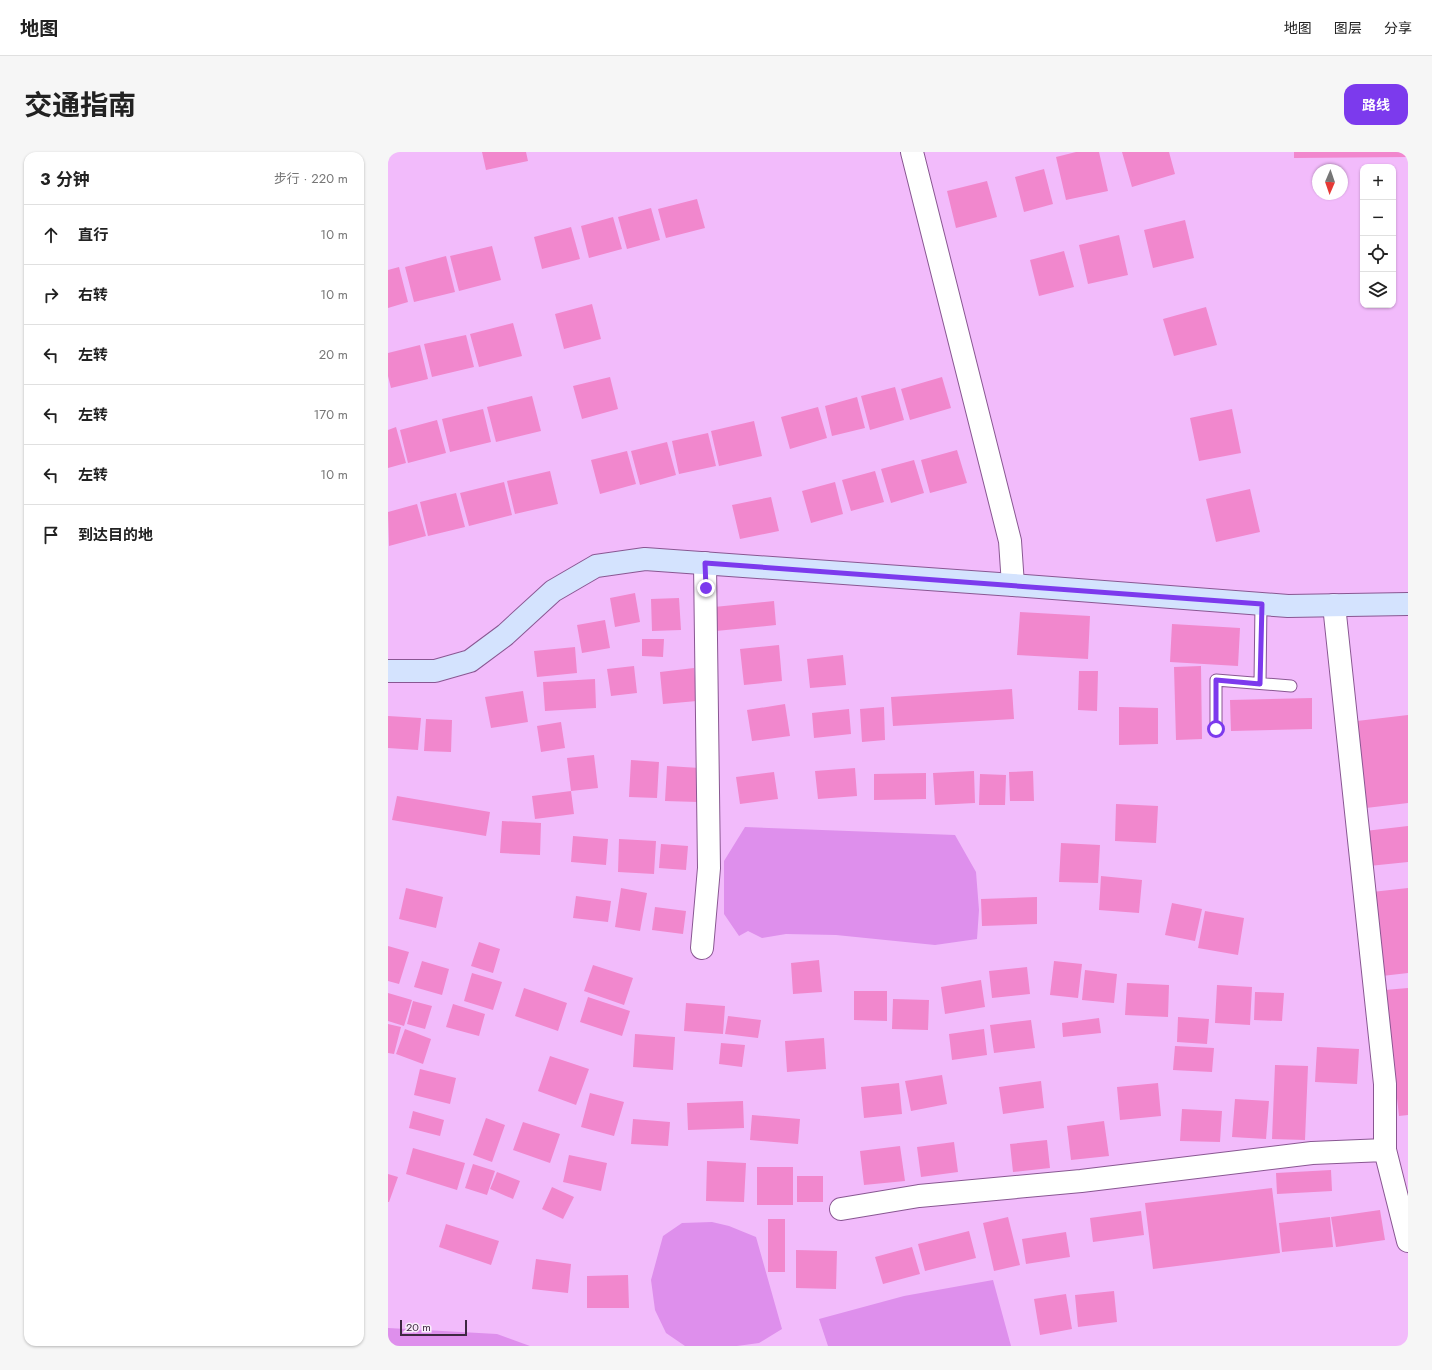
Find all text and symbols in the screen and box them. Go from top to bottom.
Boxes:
text: 地图 [20,15,58,42]
text: 地图 [1284,18,1312,38]
text: 图层 [1334,18,1362,38]
text: 分享 [1384,18,1412,38]
button: 路线 [1344,84,1408,125]
text: 交通指南 [24,85,136,126]
north arrow [1312,164,1348,200]
map controls [1360,164,1396,308]
button: + [1360,164,1396,200]
text: 3 分钟 [40,167,90,191]
text: 步行 · 220 m [274,169,348,188]
button: − [1360,200,1396,236]
icon: ahead [40,224,62,246]
text: 直行 [78,224,108,246]
text: 10 m [320,225,348,244]
button: locate [1360,236,1396,272]
button: layers [1360,272,1396,308]
icon: right [40,284,62,306]
text: 右转 [78,284,108,306]
text: 10 m [320,285,348,304]
icon: left [40,344,62,366]
text: 左转 [78,344,108,366]
text: 20 m [319,345,348,364]
icon: left [40,404,62,426]
text: 左转 [78,404,108,426]
text: 170 m [313,405,348,424]
icon: left [40,464,62,486]
text: 左转 [78,464,108,486]
text: 10 m [320,465,348,484]
icon: arrive [40,524,62,546]
text: 到达目的地 [78,524,153,546]
route end [697,579,715,597]
route start [1207,720,1225,738]
scale bar [400,1318,467,1337]
text: 20 m [406,1319,431,1335]

